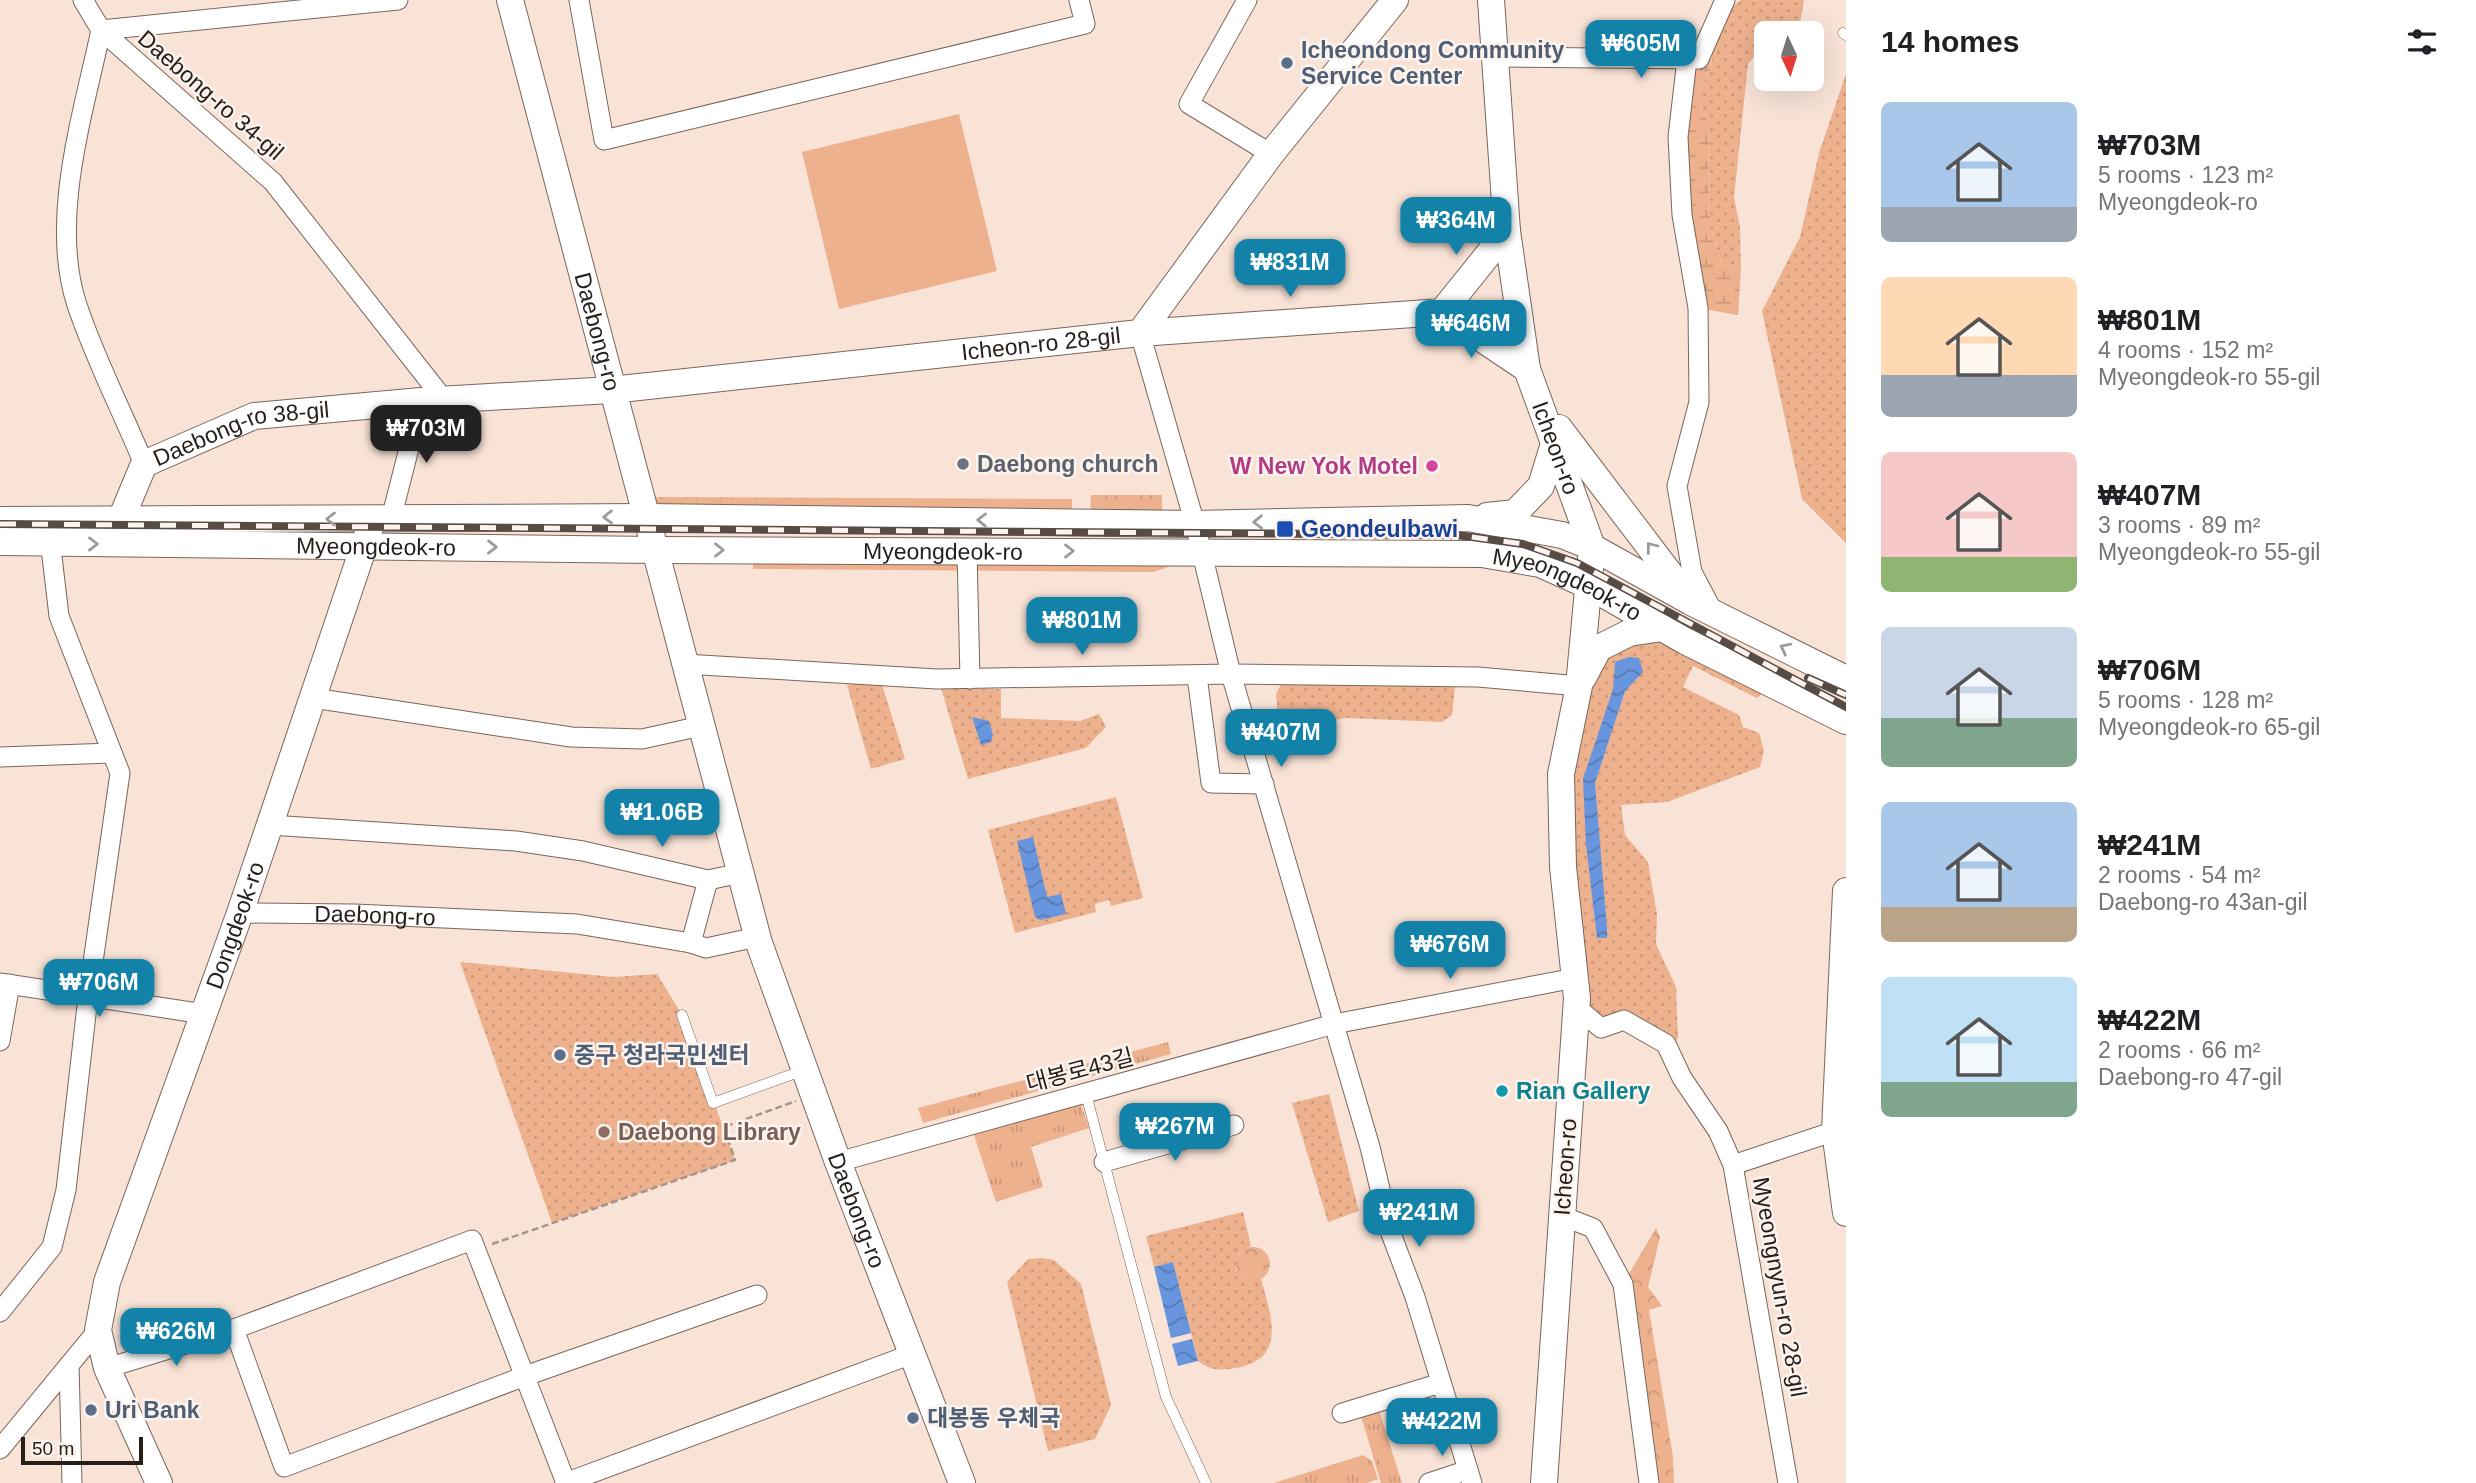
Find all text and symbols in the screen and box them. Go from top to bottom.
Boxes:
pin: ₩605M [1592,20,1690,80]
north arrow [1754,21,1824,91]
map controls [1754,21,1824,91]
icon: filters [2403,23,2441,61]
street label: Daebong-ro 34-gil [133,25,289,165]
text: 14 homes [1881,25,2019,58]
text: ₩605M [1601,30,1681,56]
place label: Icheondong Community Service Center [1301,37,1564,89]
marker: Icheondong Community Service Center [1279,55,1295,71]
text: ₩703M [2098,128,2201,161]
icon: home [1937,130,2021,214]
text: 5 rooms · 123 m² [2098,162,2273,188]
text: Myeongdeok-ro [2098,189,2258,215]
pin: ₩364M [1407,198,1505,257]
text: ₩364M [1416,207,1496,233]
pin: ₩831M [1241,240,1339,299]
text: ₩831M [1250,249,1330,275]
street label: Daebong-ro [569,270,626,394]
pin: ₩646M [1422,300,1520,360]
text: ₩801M [2098,303,2201,336]
icon: home [1937,305,2021,389]
text: ₩646M [1431,310,1511,336]
street label: Icheon-ro 28-gil [960,322,1122,365]
text: 4 rooms · 152 m² [2098,337,2273,363]
text: Myeongdeok-ro 55-gil [2098,364,2320,390]
street label: Daebong-ro 38-gil [149,396,330,471]
street label: Icheon-ro [1527,398,1585,498]
pin: ₩703M [377,406,475,465]
text: ₩703M [386,415,466,441]
place label: Daebong church [977,451,1158,477]
place label: W New Yok Motel [1230,453,1418,479]
marker: Daebong church [955,456,971,472]
marker: W New Yok Motel [1424,458,1440,474]
text: ₩407M [2098,478,2201,511]
icon: home [1937,480,2021,564]
one-way arrow [602,509,612,525]
one-way arrow [325,511,336,527]
one-way arrow [976,512,987,528]
text: 3 rooms · 89 m² [2098,512,2260,538]
one-way arrow [1253,515,1264,530]
place label: Geondeulbawi [1301,516,1458,542]
marker: Geondeulbawi [1275,519,1295,539]
street label: Myeongdeok-ro [296,533,456,561]
one-way arrow [88,536,98,552]
street label: Myeongdeok-ro [863,538,1023,565]
one-way arrow [487,539,497,555]
text: Myeongdeok-ro 55-gil [2098,539,2320,565]
one-way arrow [714,542,725,558]
one-way arrow [1646,542,1659,555]
one-way arrow [1064,543,1075,559]
street label: Myeongdeok-ro [1491,543,1646,626]
pin: ₩801M [1033,598,1131,657]
text: ₩801M [1042,607,1122,633]
one-way arrow [1780,643,1792,657]
text: ₩706M [2098,653,2201,686]
icon: home [1937,655,2021,739]
text: 5 rooms · 128 m² [2098,687,2273,713]
pin: ₩407M [1232,710,1330,769]
text: Myeongdeok-ro 65-gil [2098,714,2320,740]
text: ₩407M [1241,719,1321,745]
pin: ₩1.06B [605,790,719,849]
text: ₩1.06B [620,799,704,825]
text: ₩241M [2098,828,2201,861]
icon: home [1937,830,2021,914]
street label: Dongdeok-ro [201,858,269,993]
text: 2 rooms · 54 m² [2098,862,2260,888]
text: Daebong-ro 43an-gil [2098,889,2308,915]
street label: Daebong-ro [314,901,436,931]
pin: ₩676M [1401,922,1499,981]
text: ₩676M [1410,931,1490,957]
pin: ₩706M [50,960,148,1019]
text: ₩706M [59,969,139,995]
text: ₩422M [2098,1003,2201,1036]
icon: home [1937,1005,2021,1089]
text: 2 rooms · 66 m² [2098,1037,2260,1063]
place label: 중구 청라국민센터 [574,1042,750,1068]
street label: 대봉로43길 [1023,1043,1137,1097]
marker: 중구 청라국민센터 [552,1047,568,1063]
text: Daebong-ro 47-gil [2098,1064,2282,1090]
place label: Rian Gallery [1516,1078,1650,1104]
marker: Rian Gallery [1494,1083,1510,1099]
pin: ₩267M [1126,1104,1224,1163]
text: ₩267M [1135,1113,1215,1139]
street label: Icheon-ro [1549,1118,1581,1216]
place label: Daebong Library [618,1119,801,1145]
marker: Daebong Library [596,1124,612,1140]
street label: Daebong-ro [823,1149,891,1272]
street label: Myeongnyun-ro 28-gil [1748,1175,1812,1399]
pin: ₩241M [1370,1190,1468,1249]
text: ₩241M [1379,1199,1459,1225]
pin: ₩626M [127,1308,225,1368]
text: ₩626M [136,1318,216,1344]
place label: Uri Bank [105,1397,200,1423]
pin: ₩422M [1393,1398,1491,1458]
marker: Uri Bank [83,1402,99,1418]
place label: 대봉동 우체국 [927,1405,1060,1431]
text: ₩422M [1402,1408,1482,1434]
marker: 대봉동 우체국 [905,1410,921,1426]
scale bar [21,1434,144,1466]
text: 50 m [32,1438,74,1459]

